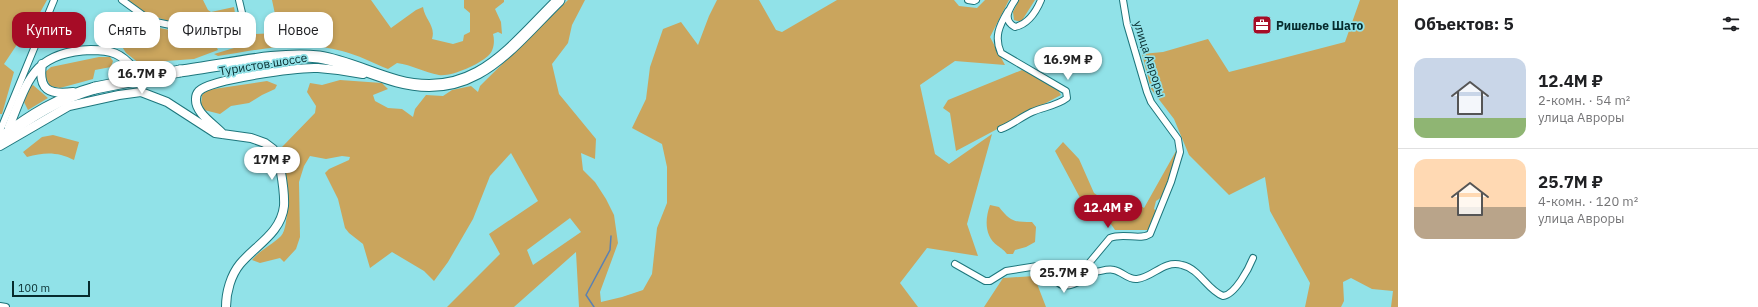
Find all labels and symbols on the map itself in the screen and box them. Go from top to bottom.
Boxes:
office icon: Ришелье Шато [1251,14,1273,36]
place label: Ришелье Шато [1276,18,1364,33]
street label: улица Авроры [1131,19,1169,99]
pin: 16.9M ₽ [1031,47,1105,81]
street label: Туристов шоссе [218,50,309,78]
pin: 16.7M ₽ [105,61,179,95]
pin: 17M ₽ [244,147,300,181]
pin: 12.4M ₽ [1071,195,1145,229]
pin: 25.7M ₽ [1027,260,1101,294]
scale bar [12,279,90,298]

